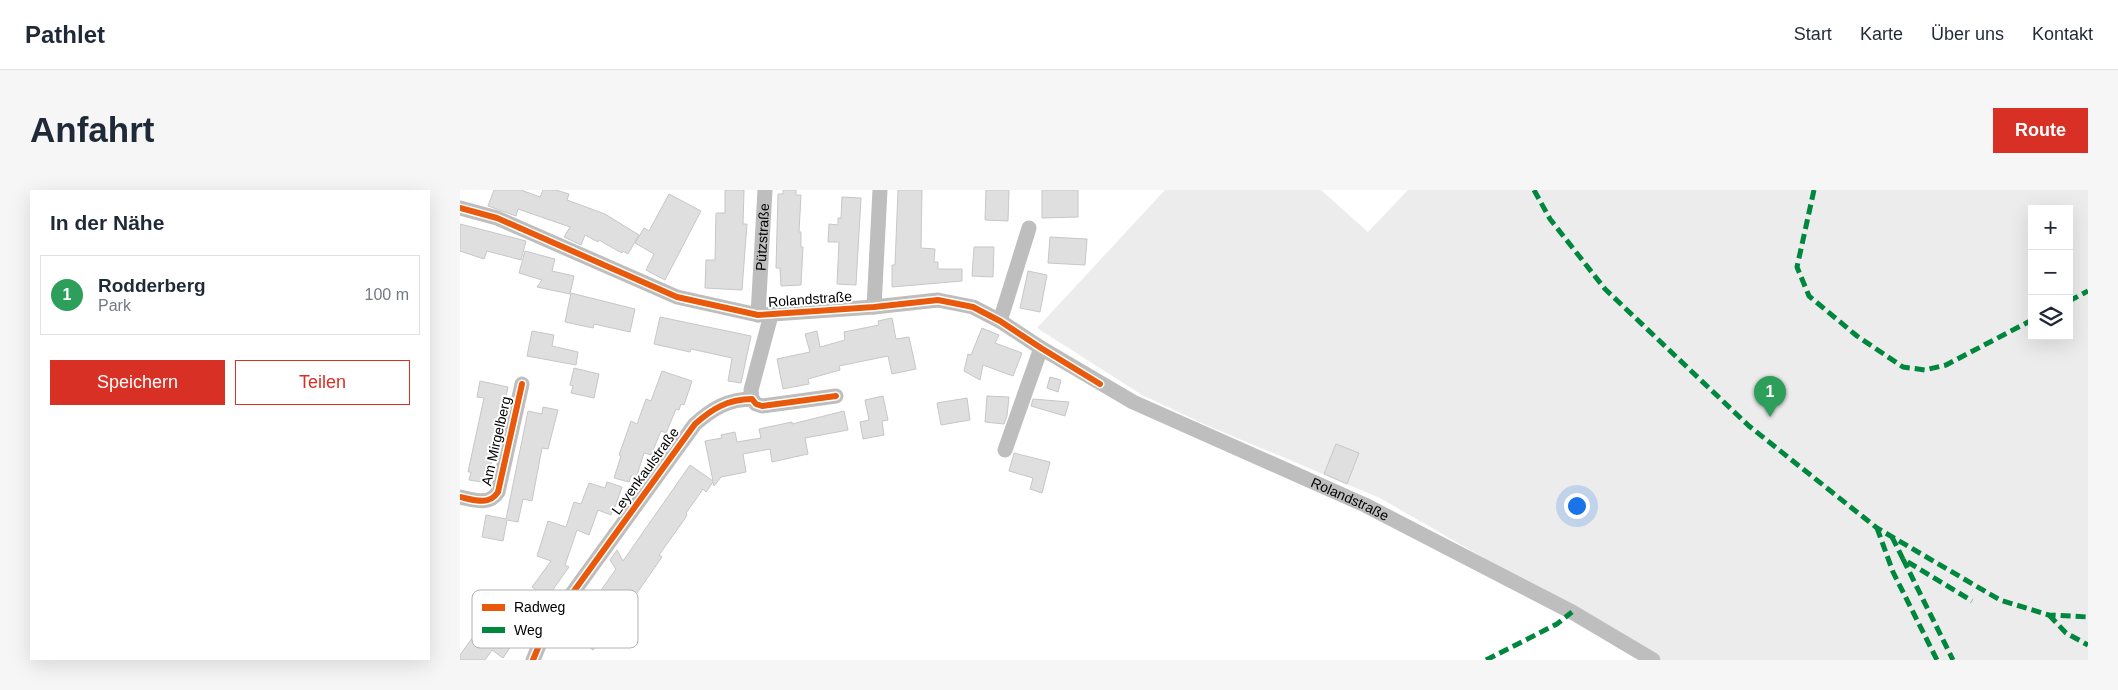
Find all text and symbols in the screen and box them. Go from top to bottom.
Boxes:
text: Pathlet [25,21,105,48]
text: Start [1794,24,1832,44]
text: Karte [1860,24,1903,44]
text: Über uns [1931,24,2004,44]
text: Kontakt [2032,24,2093,44]
button: Route [1993,108,2088,153]
text: Anfahrt [30,110,154,149]
street label: Pützstraße [752,203,772,271]
map controls [2028,205,2073,340]
button: + [2028,205,2073,250]
text: In der Nähe [50,211,164,234]
button: − [2028,250,2073,295]
text: Rodderberg [98,275,206,296]
text: 1 [63,286,71,303]
text: 100 m [365,286,409,303]
street label: Rolandstraße [768,288,853,310]
button: layers [2028,295,2073,340]
text: Park [98,297,131,314]
button: Speichern [50,360,225,405]
button: Teilen [235,360,410,405]
pin: 1 [1754,376,1786,417]
street label: Am Mirgelberg [478,395,514,487]
street label: Leyenkaulstraße [608,424,682,518]
street label: Rolandstraße [1308,474,1392,524]
your location [1564,493,1590,519]
legend [472,590,638,648]
text: Radweg [514,599,565,615]
text: Weg [514,622,543,638]

